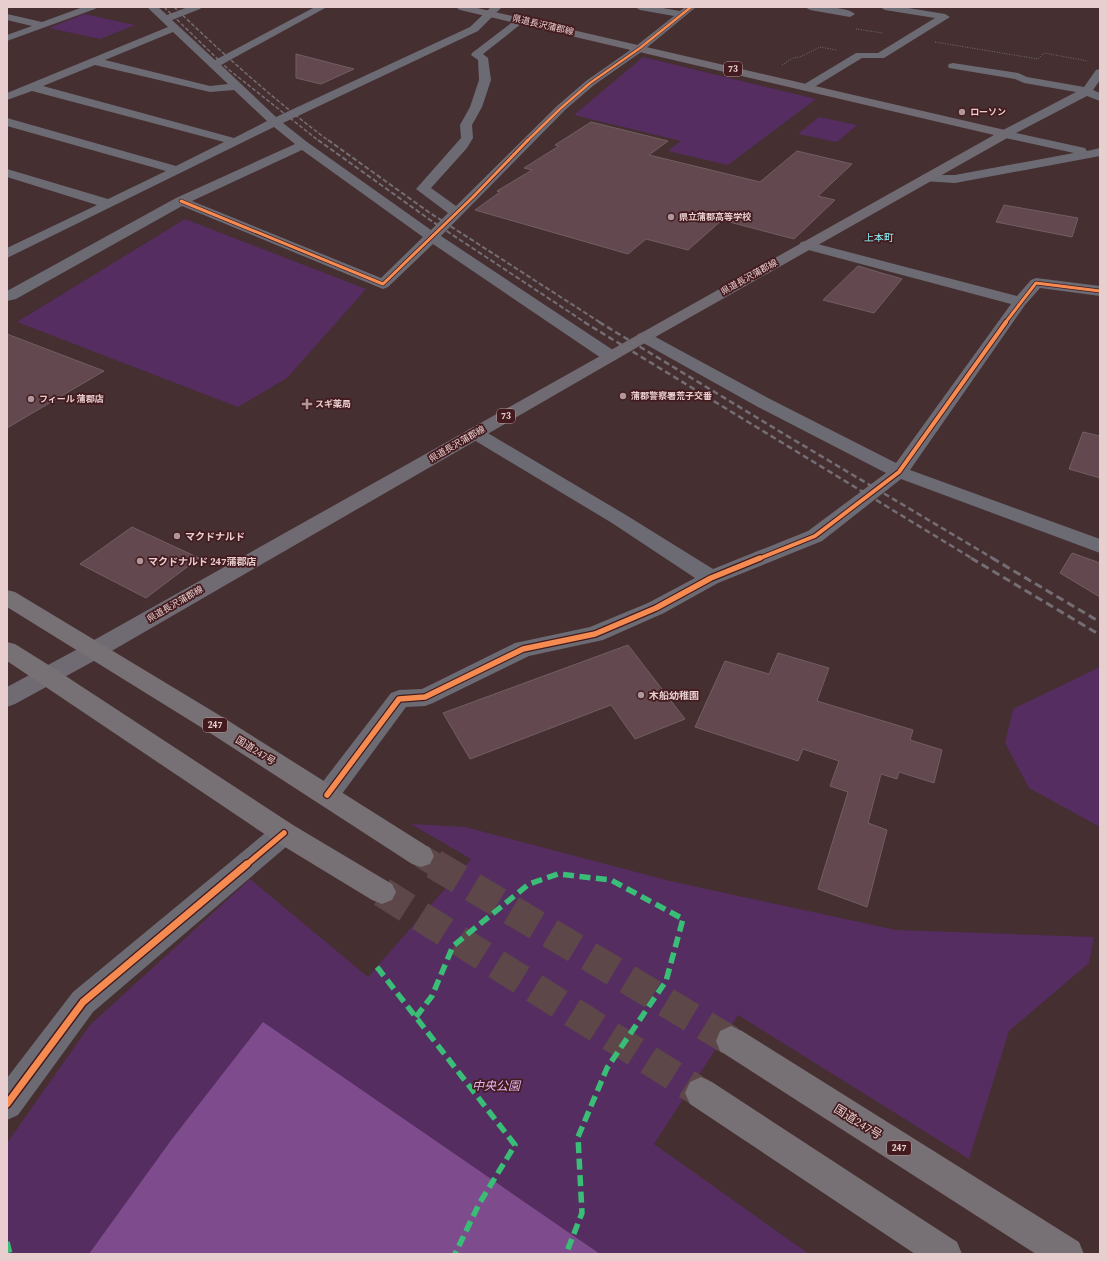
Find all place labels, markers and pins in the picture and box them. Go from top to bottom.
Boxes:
place label: ローソン [970,106,1006,118]
marker: ローソン [957,107,967,117]
place label: 県立蒲郡高等学校 [679,211,752,223]
marker: 県立蒲郡高等学校 [666,212,676,222]
place label: 蒲郡警察署荒子交番 [631,390,712,402]
marker: 蒲郡警察署荒子交番 [618,391,628,401]
place label: フィール 蒲郡店 [39,393,104,405]
marker: フィール 蒲郡店 [26,394,36,404]
place label: スギ薬局 [315,398,351,410]
marker: スギ薬局 [302,399,312,409]
place label: マクドナルド [185,530,245,543]
marker: マクドナルド [172,531,182,541]
place label: マクドナルド 247蒲郡店 [148,555,256,568]
marker: マクドナルド 247蒲郡店 [135,556,145,566]
place label: 木船幼稚園 [648,689,699,702]
marker: 木船幼稚園 [636,690,646,700]

